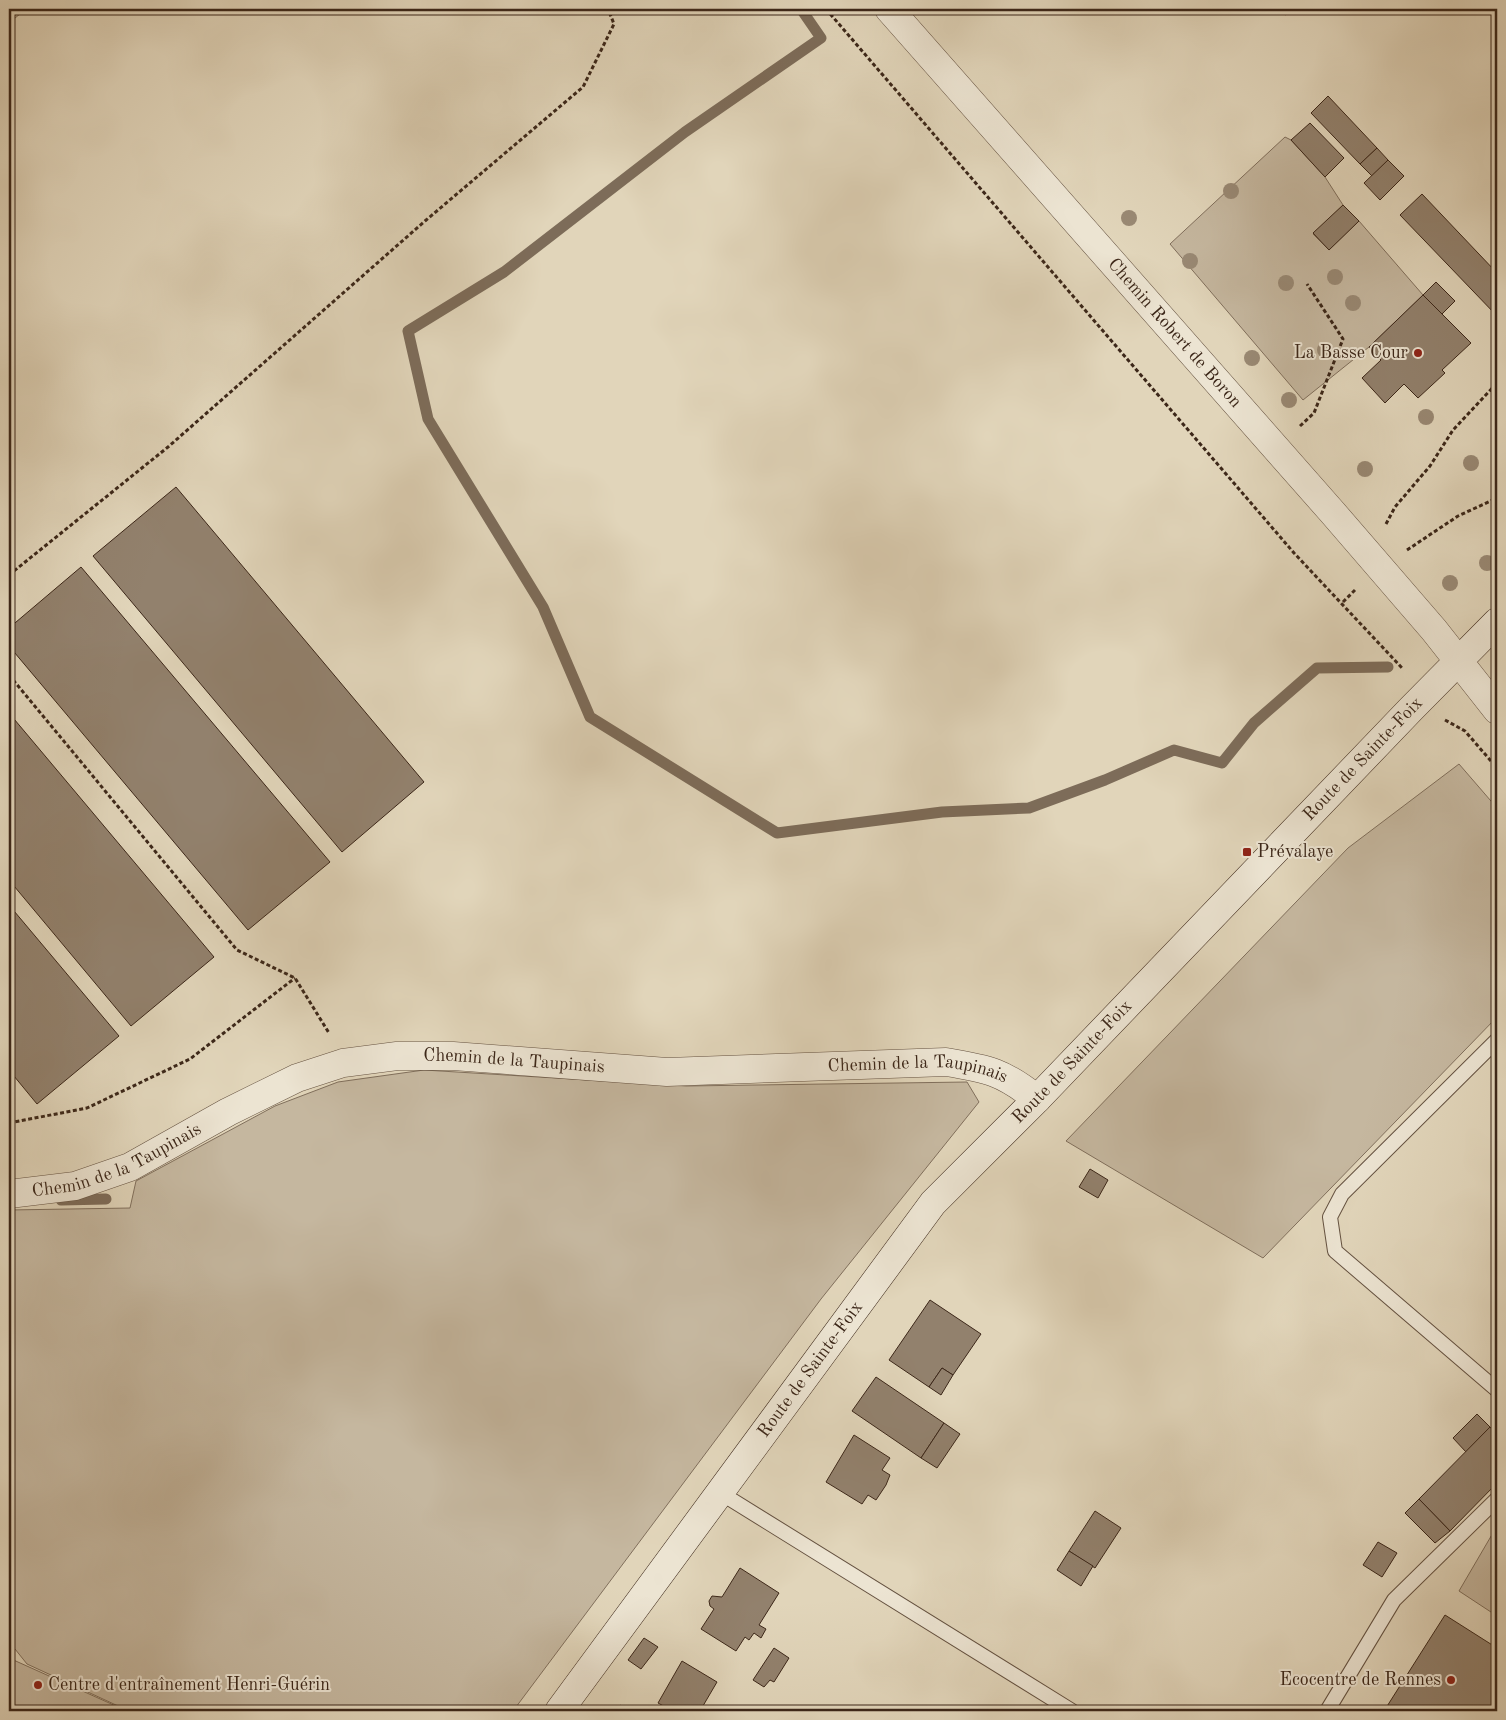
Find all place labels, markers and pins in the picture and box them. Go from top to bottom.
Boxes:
place label: La Basse Cour [1294,344,1409,362]
marker: La Basse Cour [1412,347,1424,359]
place label: Prévalaye [1257,843,1333,861]
marker: Prévalaye [1241,846,1253,858]
place label: Ecocentre de Rennes [1280,1671,1441,1689]
marker: Ecocentre de Rennes [1445,1674,1457,1686]
place label: Centre d'entraînement Henri-Guérin [48,1676,330,1694]
marker: Centre d'entraînement Henri-Guérin [32,1679,44,1691]

